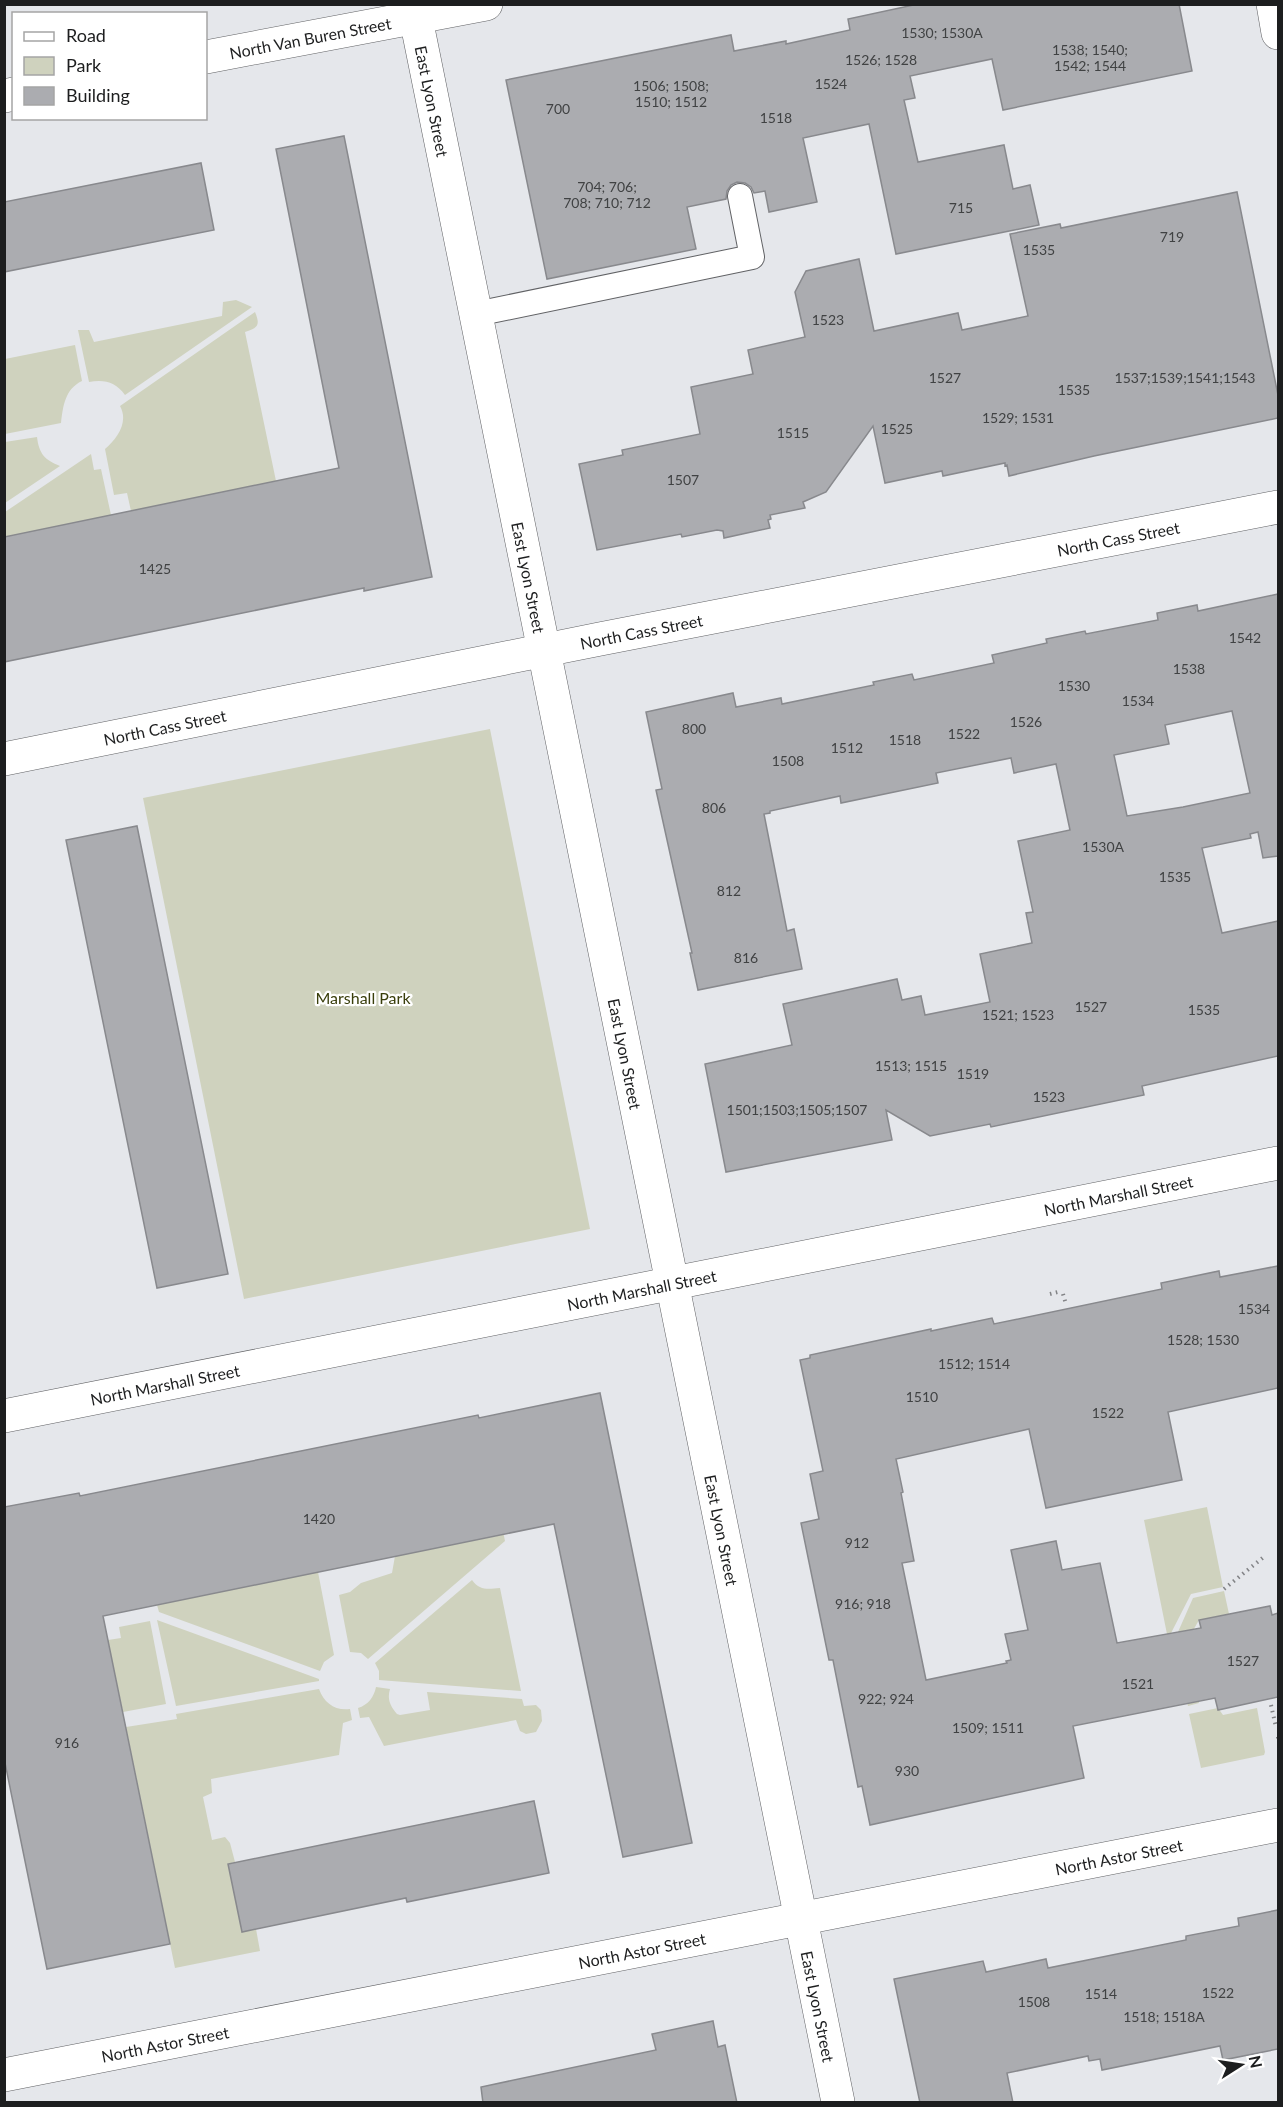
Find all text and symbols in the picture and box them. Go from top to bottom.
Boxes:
legend [12,12,207,120]
street label: North Van Buren Street [228,13,393,62]
text: Road [66,24,106,46]
house number: 1530; 1530A [901,24,983,41]
house number: 1538; 1540; 1542; 1544 [1052,41,1128,74]
street label: East Lyon Street [412,44,453,159]
house number: 1526; 1528 [845,51,917,68]
text: Park [66,54,102,76]
house number: 1524 [815,75,847,92]
house number: 1506; 1508; 1510; 1512 [633,77,709,110]
text: Building [66,84,130,106]
house number: 700 [546,100,570,117]
house number: 1518 [760,109,792,126]
house number: 704; 706; 708; 710; 712 [563,178,651,211]
house number: 715 [949,199,973,216]
house number: 719 [1160,228,1184,245]
house number: 1535 [1023,241,1055,258]
house number: 1523 [812,311,844,328]
house number: 1527 [929,369,961,386]
house number: 1537;1539;1541;1543 [1115,369,1255,386]
house number: 1535 [1058,381,1090,398]
house number: 1529; 1531 [982,409,1054,426]
house number: 1525 [881,420,913,437]
house number: 1515 [777,424,809,441]
house number: 1507 [667,471,699,488]
street label: North Cass Street [1055,517,1181,559]
street label: East Lyon Street [509,520,550,635]
house number: 1425 [139,560,171,577]
street label: North Cass Street [578,610,704,652]
house number: 1542 [1229,629,1261,646]
house number: 1538 [1173,660,1205,677]
house number: 1530 [1058,677,1090,694]
house number: 1534 [1122,692,1154,709]
street label: North Cass Street [102,705,228,748]
house number: 1526 [1010,713,1042,730]
house number: 800 [682,720,706,737]
house number: 1522 [948,725,980,742]
house number: 1518 [889,731,921,748]
house number: 1512 [831,739,863,756]
house number: 1508 [772,752,804,769]
house number: 806 [702,799,726,816]
house number: 1530A [1082,838,1124,855]
house number: 1535 [1159,868,1191,885]
house number: 812 [717,882,741,899]
house number: 816 [734,949,758,966]
park label: Marshall Park [315,988,411,1007]
street label: East Lyon Street [605,996,646,1111]
house number: 1527 [1075,998,1107,1015]
house number: 1535 [1188,1001,1220,1018]
house number: 1521; 1523 [982,1006,1054,1023]
house number: 1513; 1515 [875,1057,947,1074]
house number: 1519 [957,1065,989,1082]
house number: 1523 [1033,1088,1065,1105]
house number: 1501;1503;1505;1507 [727,1101,867,1118]
street label: North Marshall Street [1042,1171,1195,1219]
street label: North Marshall Street [565,1265,718,1313]
house number: 1534 [1238,1300,1270,1317]
house number: 1528; 1530 [1167,1331,1239,1348]
house number: 1512; 1514 [938,1355,1010,1372]
street label: North Marshall Street [89,1360,241,1408]
house number: 1510 [906,1388,938,1405]
house number: 1522 [1092,1404,1124,1421]
street label: East Lyon Street [702,1473,743,1588]
house number: 1420 [303,1510,335,1527]
house number: 912 [845,1534,869,1551]
house number: 916; 918 [835,1595,891,1612]
house number: 1527 [1227,1652,1259,1669]
house number: 1521 [1122,1675,1154,1692]
house number: 922; 924 [858,1690,914,1707]
house number: 1509; 1511 [952,1719,1024,1736]
house number: 916 [55,1734,79,1751]
house number: 930 [895,1762,919,1779]
street label: North Astor Street [1053,1834,1184,1878]
street label: North Astor Street [576,1928,707,1972]
street label: East Lyon Street [798,1949,839,2064]
house number: 1522 [1202,1984,1234,2001]
house number: 1514 [1085,1985,1117,2002]
house number: 1508 [1018,1993,1050,2010]
house number: 1518; 1518A [1123,2008,1205,2025]
street label: North Astor Street [100,2022,231,2065]
north arrow [1211,2035,1271,2095]
text: N [1246,2054,1267,2070]

